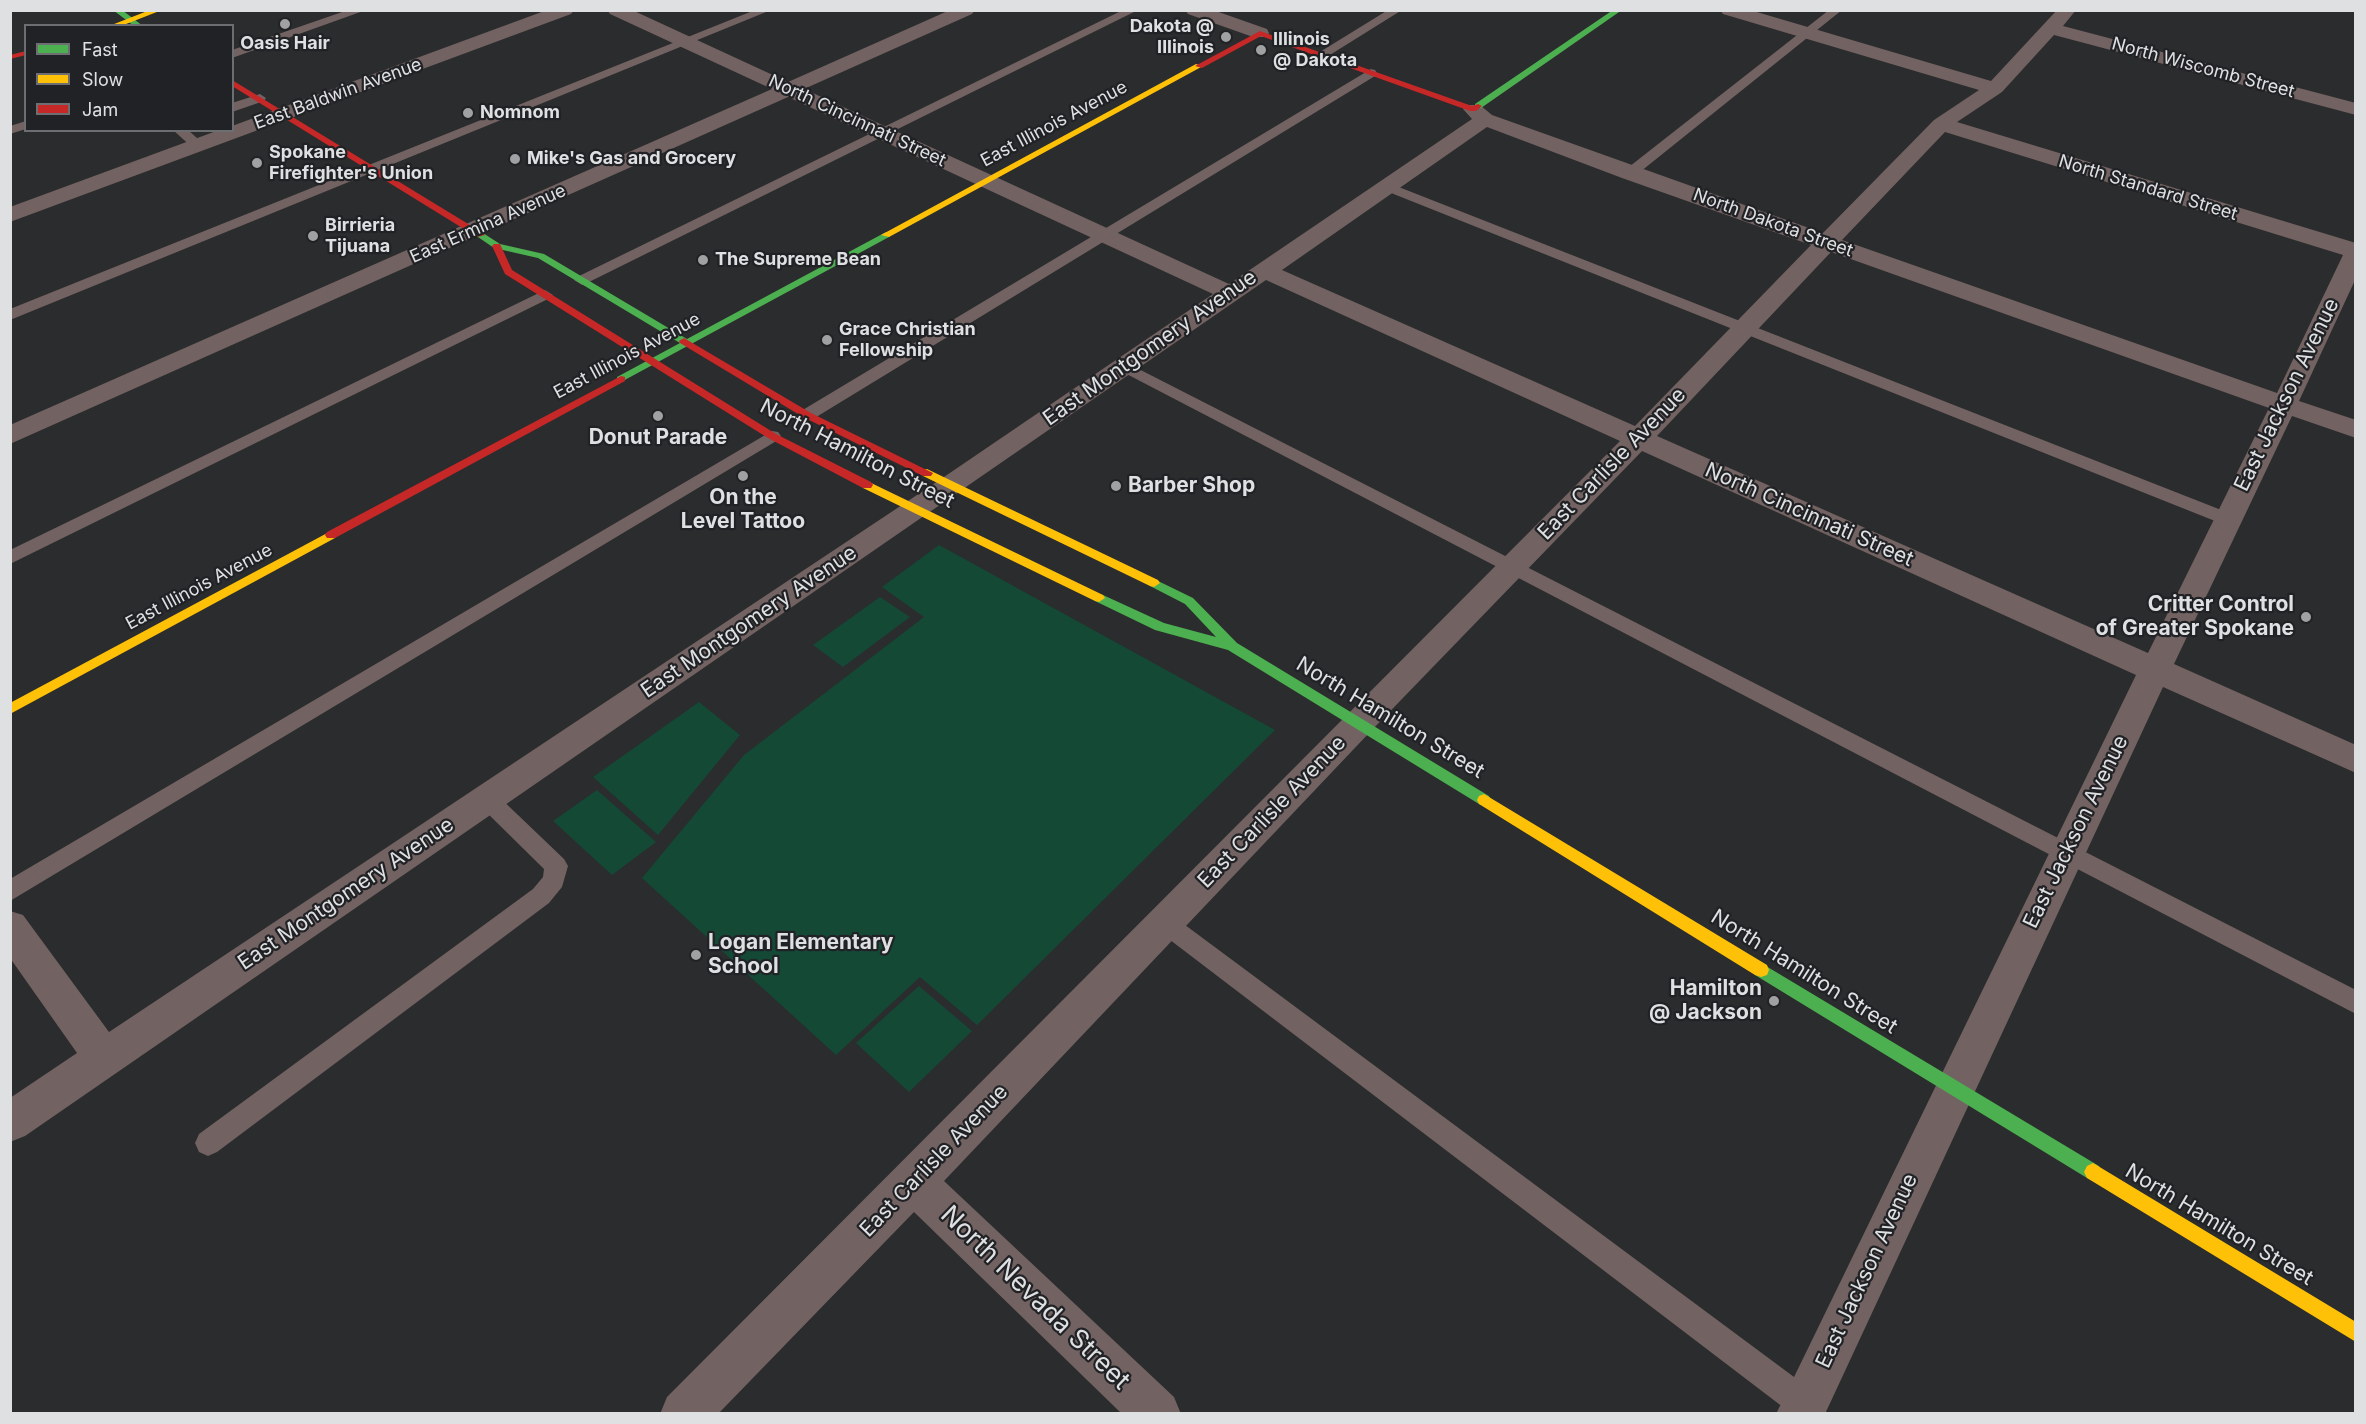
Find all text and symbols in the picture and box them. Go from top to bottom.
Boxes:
place label: Dakota @ Illinois [1130,16,1214,58]
marker: Oasis Hair [278,17,292,31]
legend [24,24,234,132]
place label: Illinois @ Dakota [1273,29,1357,72]
marker: Dakota @ Illinois [1219,30,1233,44]
place label: Oasis Hair [240,33,330,55]
street label: North Wiscomb Street [2109,33,2297,103]
text: Fast [82,39,118,60]
marker: Illinois @ Dakota [1254,43,1268,57]
street label: East Baldwin Avenue [251,54,425,134]
text: Slow [82,69,123,90]
street label: North Cincinnati Street [765,70,949,172]
street label: East Illinois Avenue [977,76,1131,172]
text: Jam [82,99,118,120]
place label: Nomnom [480,102,560,124]
marker: Nomnom [461,106,475,120]
place label: Spokane Firefighter's Union [269,142,433,184]
place label: Mike's Gas and Grocery [527,148,736,170]
street label: North Standard Street [2056,151,2240,225]
marker: Mike's Gas and Grocery [508,152,522,166]
marker: Spokane Firefighter's Union [250,156,264,170]
street label: East Ermina Avenue [407,180,569,268]
street label: North Dakota Street [1690,184,1856,262]
place label: Birrieria Tijuana [325,215,395,258]
marker: Birrieria Tijuana [306,229,320,243]
place label: The Supreme Bean [715,249,881,271]
marker: The Supreme Bean [696,253,710,267]
street label: East Montgomery Avenue [1038,265,1262,431]
street label: East Jackson Avenue [2229,295,2345,495]
street label: East Illinois Avenue [550,308,704,404]
place label: Grace Christian Fellowship [839,319,976,362]
marker: Grace Christian Fellowship [820,333,834,347]
street label: East Carlisle Avenue [1533,383,1691,545]
street label: North Hamilton Street [756,394,958,514]
marker: Donut Parade [651,409,665,423]
place label: Donut Parade [589,425,727,451]
street label: North Cincinnati Street [1701,458,1917,572]
marker: On the Level Tattoo [736,469,750,483]
place label: Barber Shop [1128,473,1255,499]
marker: Barber Shop [1109,479,1123,493]
place label: On the Level Tattoo [681,485,805,535]
street label: East Illinois Avenue [122,539,276,635]
street label: East Montgomery Avenue [636,540,862,704]
place label: Critter Control of Greater Spokane [2096,592,2294,642]
marker: Critter Control of Greater Spokane [2299,610,2313,624]
street label: North Hamilton Street [1291,652,1489,784]
street label: East Carlisle Avenue [1193,731,1351,893]
street label: East Jackson Avenue [2018,732,2134,932]
street label: East Montgomery Avenue [233,812,459,976]
street label: North Hamilton Street [1706,904,1902,1040]
place label: Logan Elementary School [708,930,893,980]
marker: Logan Elementary School [689,948,703,962]
place label: Hamilton @ Jackson [1649,976,1762,1026]
marker: Hamilton @ Jackson [1767,994,1781,1008]
street label: East Carlisle Avenue [855,1080,1013,1242]
street label: North Hamilton Street [2120,1159,2318,1291]
street label: East Jackson Avenue [1811,1170,1923,1372]
street label: North Nevada Street [934,1200,1136,1396]

